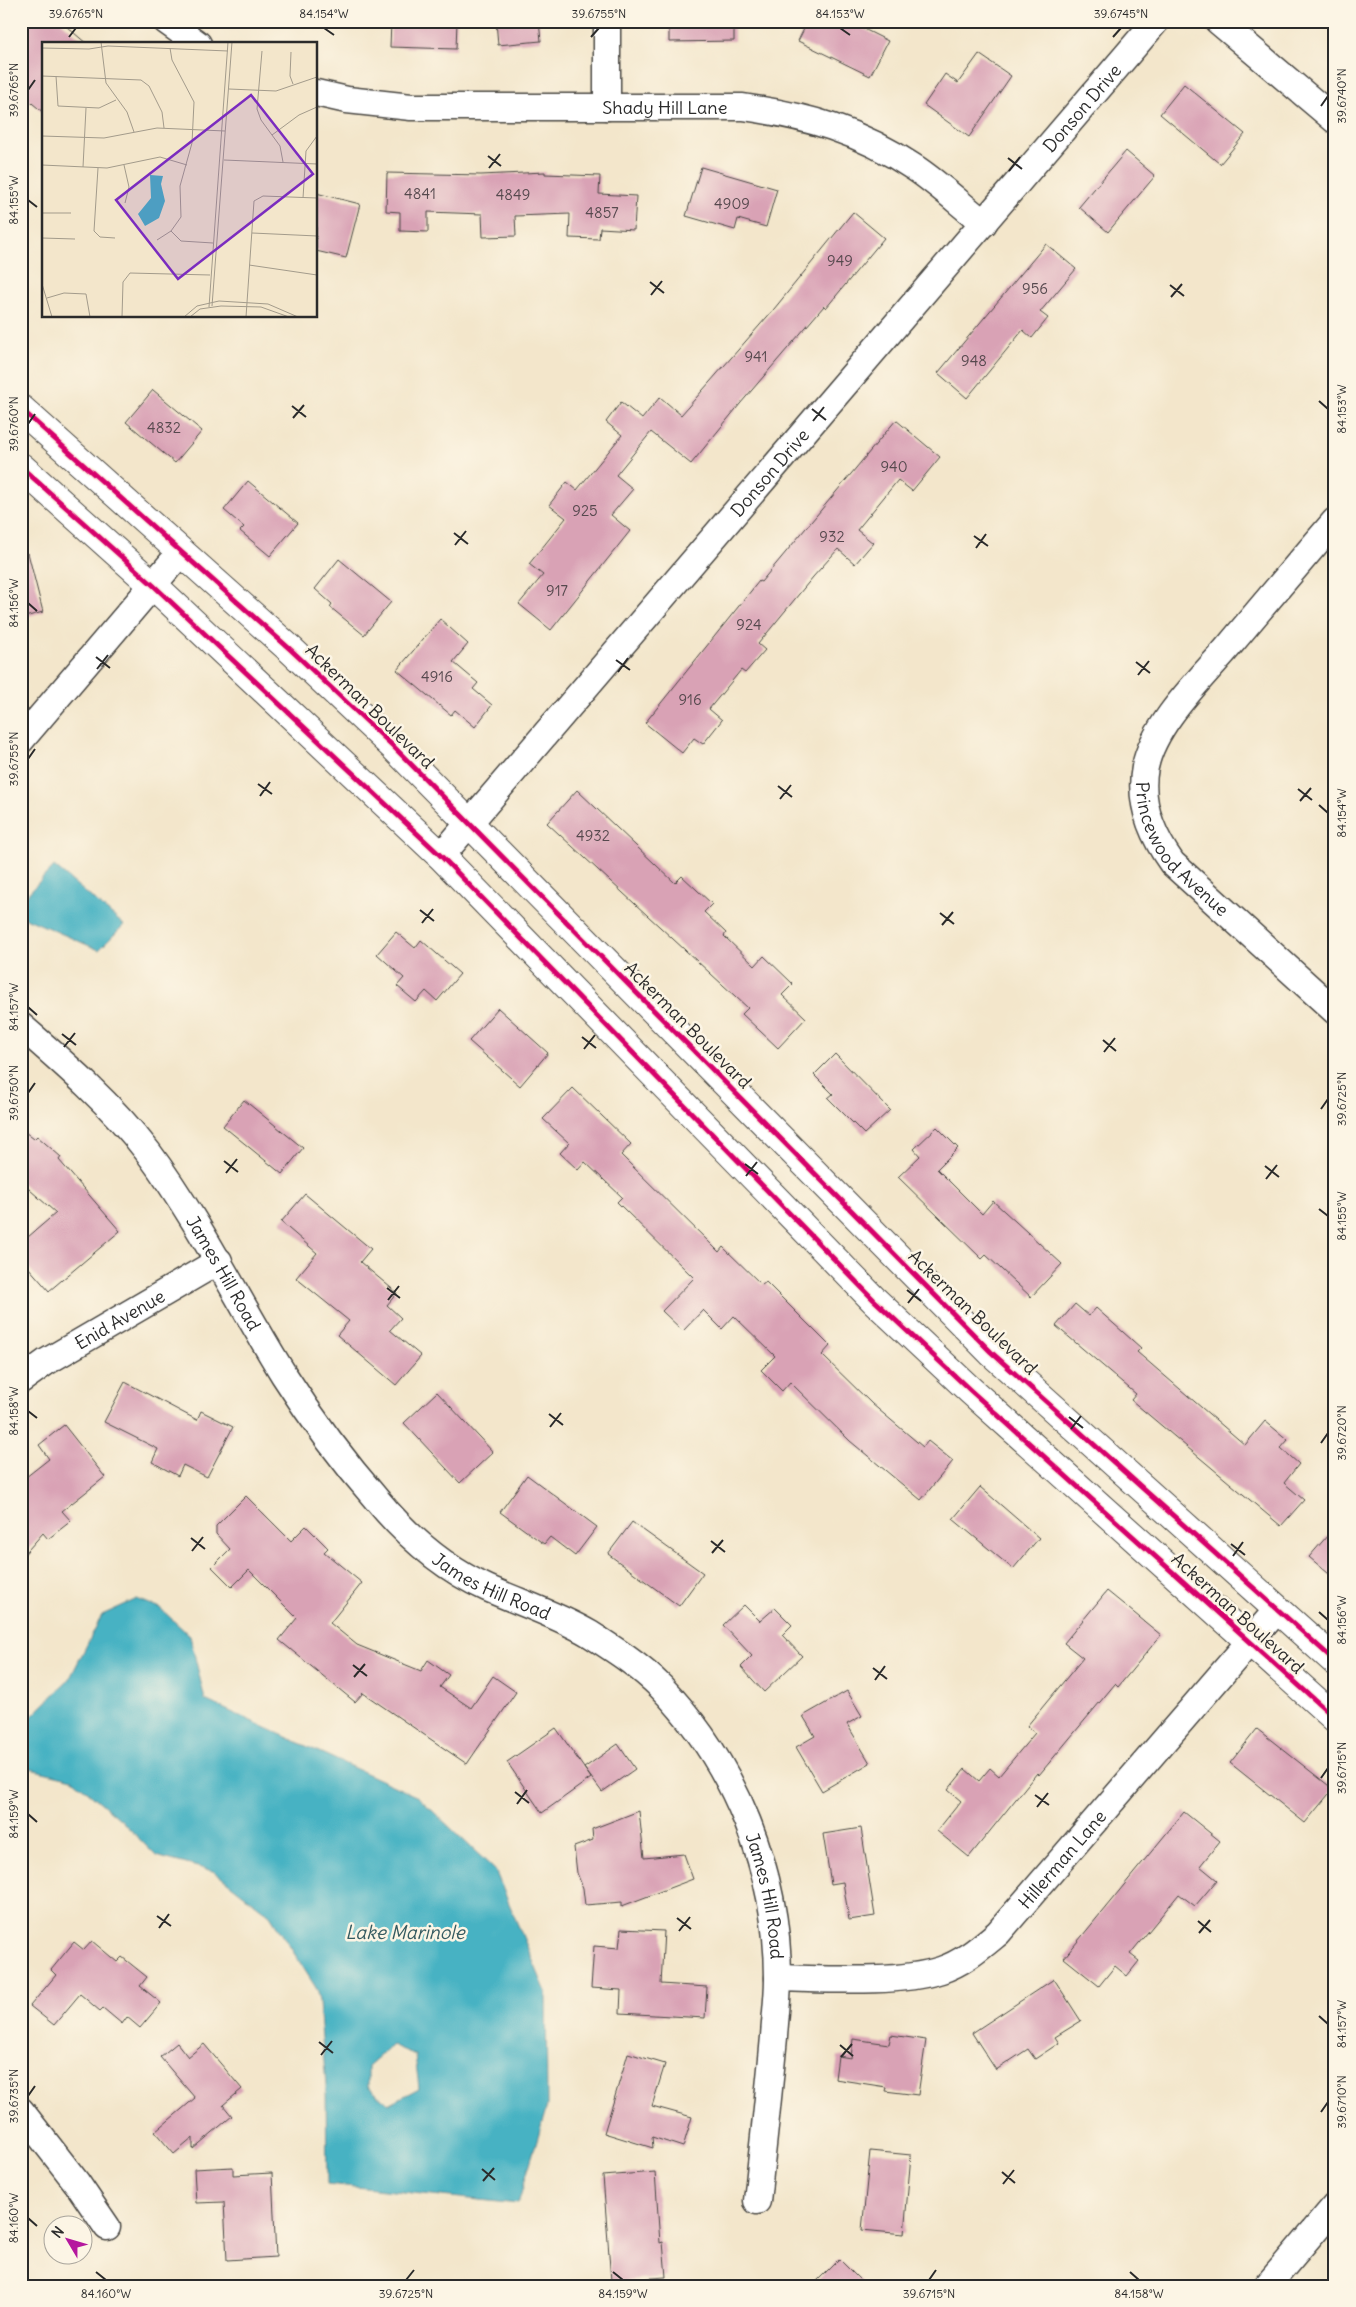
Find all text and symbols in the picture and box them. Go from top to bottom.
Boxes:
text: 39.6765°N [49,6,103,21]
text: 84.154°W [299,6,349,21]
text: 39.6755°N [572,6,626,21]
text: 84.153°W [815,6,865,21]
text: 39.6745°N [1094,6,1148,21]
inset map [42,42,318,318]
street label: Donson Drive [1037,59,1126,157]
text: 39.6765°N [6,63,21,117]
text: 39.6740°N [1334,68,1349,124]
street label: Shady Hill Lane [602,96,727,119]
text: 84.155°W [6,175,21,225]
house number: 4841 [404,184,436,203]
house number: 4849 [496,185,530,204]
house number: 4909 [714,194,750,213]
house number: 4857 [585,203,619,222]
house number: 949 [827,251,853,270]
house number: 956 [1022,279,1048,298]
house number: 941 [744,347,768,366]
house number: 948 [961,351,987,370]
text: 84.153°W [1334,384,1349,434]
text: 39.6760°N [6,396,21,452]
house number: 4832 [147,418,181,437]
street label: Donson Drive [725,424,814,521]
house number: 940 [880,457,908,476]
house number: 925 [572,501,598,520]
house number: 932 [819,527,845,546]
text: 84.156°W [6,578,21,628]
house number: 917 [546,581,568,600]
house number: 924 [736,615,762,634]
street label: Ackerman Boulevard [301,639,440,774]
house number: 4916 [421,667,453,686]
house number: 916 [678,690,702,709]
text: 39.6755°N [6,732,21,786]
street label: Princewood Avenue [1132,782,1234,921]
text: 84.154°W [1334,788,1349,838]
house number: 4932 [576,826,610,845]
street label: Ackerman Boulevard [620,957,757,1094]
text: 84.157°W [6,983,21,1031]
text: 39.6750°N [6,1065,21,1121]
text: 39.6725°N [1334,1072,1349,1126]
text: 84.155°W [1334,1191,1349,1241]
street label: James Hill Road [182,1211,266,1335]
street label: Ackerman Boulevard [904,1245,1043,1380]
street label: Enid Avenue [70,1284,169,1354]
text: 84.158°W [6,1386,21,1436]
text: 39.6720°N [1334,1405,1349,1461]
street label: James Hill Road [428,1547,555,1625]
street label: Ackerman Boulevard [1167,1547,1309,1679]
text: 84.156°W [1334,1595,1349,1645]
text: 39.6715°N [1334,1742,1349,1794]
text: 84.159°W [6,1789,21,1839]
street label: Hillerman Lane [1013,1805,1111,1913]
street label: James Hill Road [741,1829,789,1960]
water label: Lake Marinole [345,1920,467,1944]
text: 84.157°W [1334,2000,1349,2048]
text: 39.6735°N [6,2069,21,2123]
text: 39.6710°N [1334,2075,1349,2129]
text: 84.160°W [6,2193,21,2243]
north arrow [42,2214,92,2264]
text: N [48,2223,68,2241]
text: 84.160°W [81,2286,131,2301]
text: 39.6725°N [379,2286,433,2301]
text: 84.159°W [598,2286,648,2301]
text: 39.6715°N [903,2286,955,2301]
text: 84.158°W [1114,2286,1164,2301]

